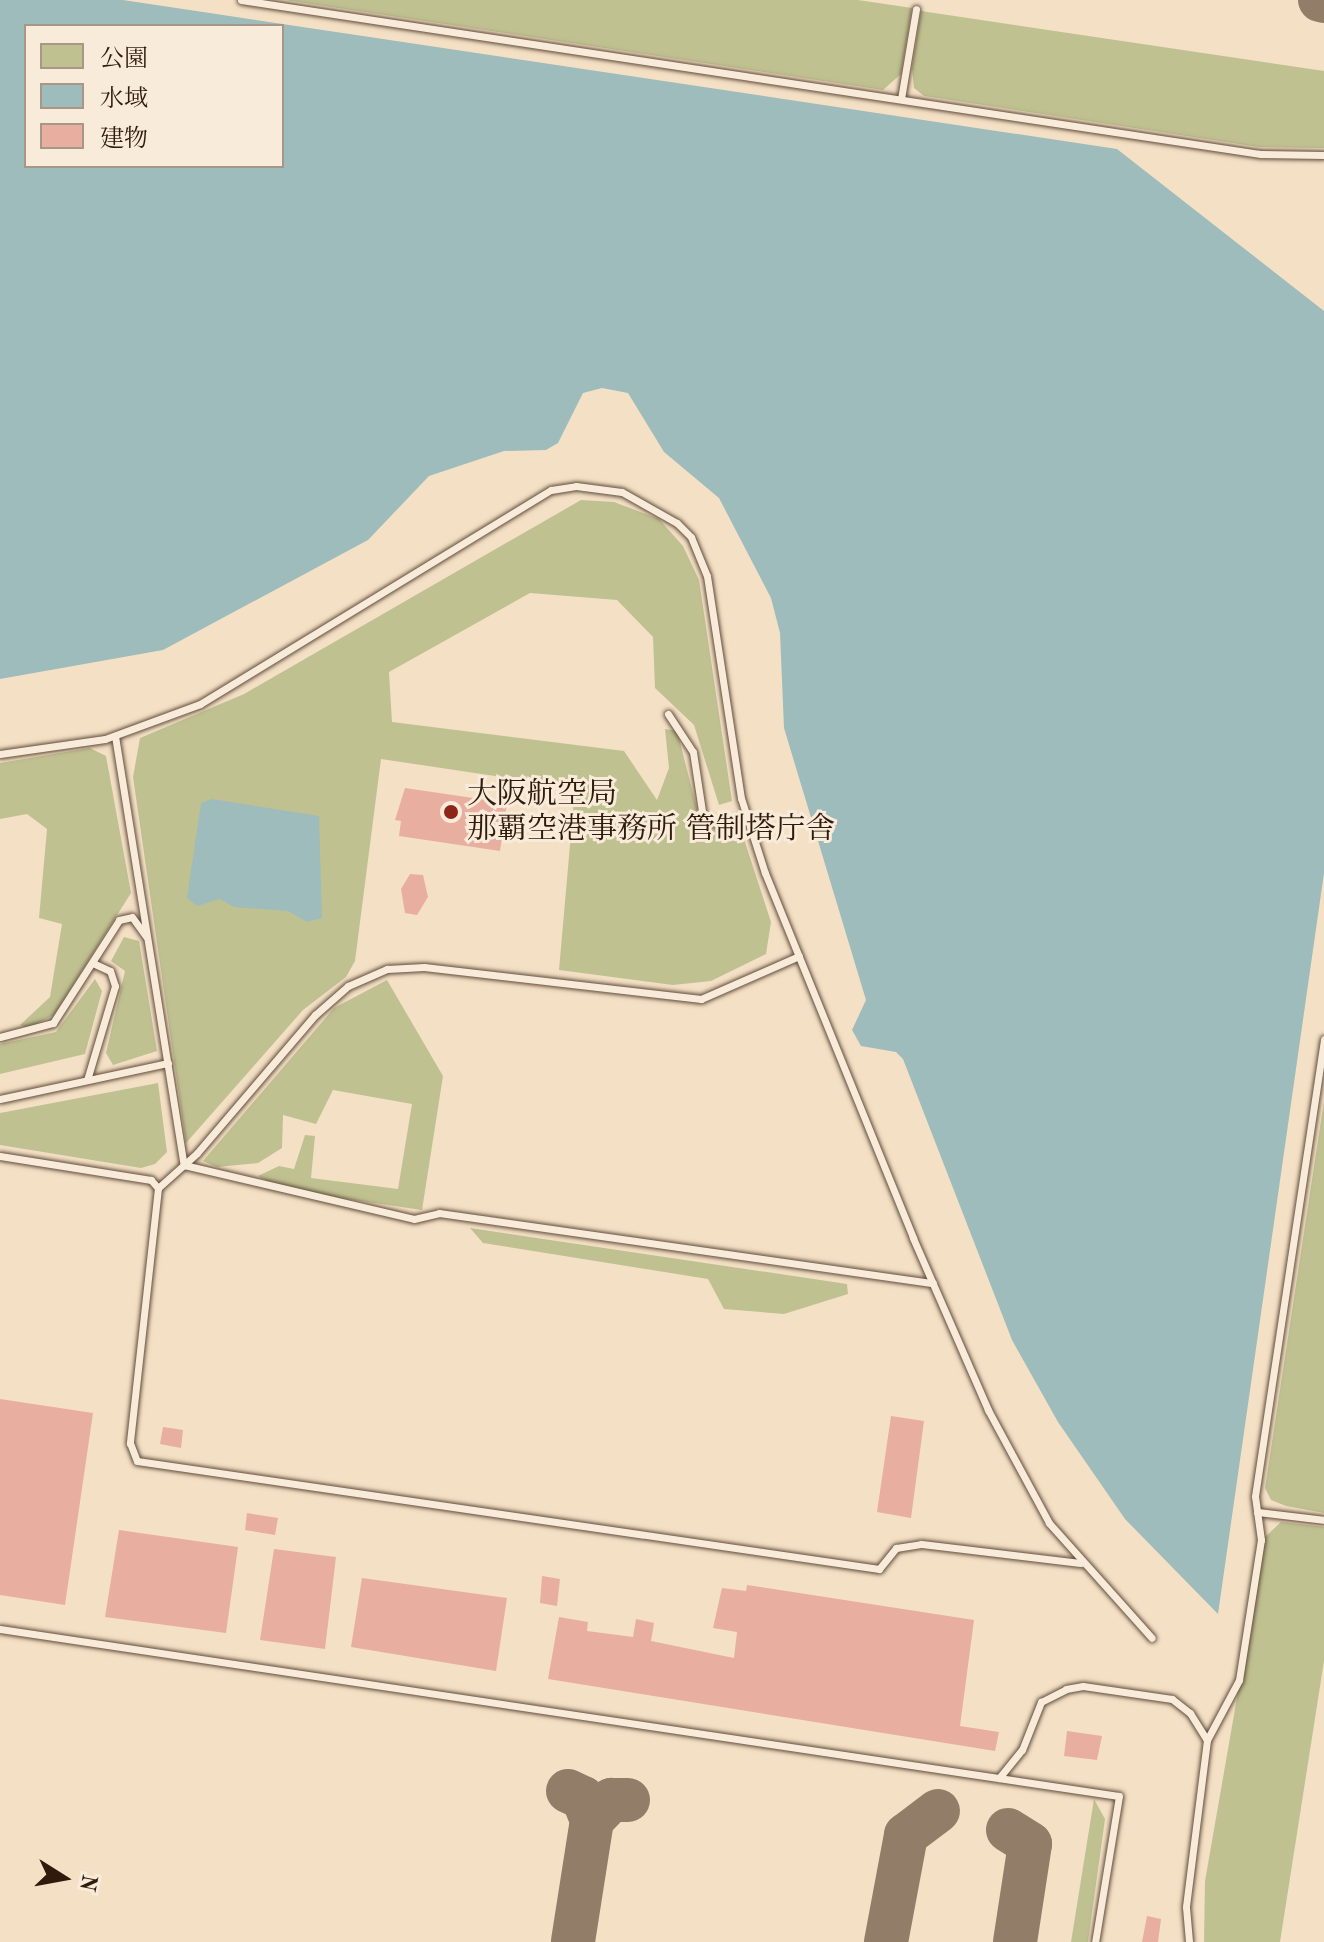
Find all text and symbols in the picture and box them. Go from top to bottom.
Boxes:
legend [24,24,284,168]
text: 公園 [100,48,148,72]
text: 水域 [100,88,148,112]
text: 建物 [100,128,148,152]
place label: 大阪航空局 那覇空港事務所 管制塔庁舎 [467,777,835,848]
marker: 大阪航空局 那覇空港事務所 管制塔庁舎 [442,803,460,821]
north arrow [24,1838,104,1918]
text: N [75,1872,100,1893]

